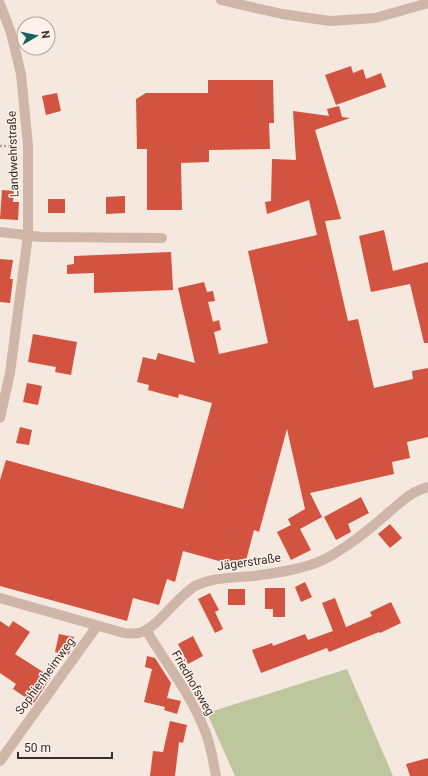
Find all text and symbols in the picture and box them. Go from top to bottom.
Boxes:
north arrow [16,16,56,56]
text: N [38,30,52,40]
street label: Landwehrstraße [4,111,22,197]
street label: Jägerstraße [216,551,282,573]
street label: Sophienheimweg [12,635,78,717]
street label: Friedhofsweg [169,648,217,718]
scale bar [18,734,112,760]
text: 50 m [24,741,51,755]

